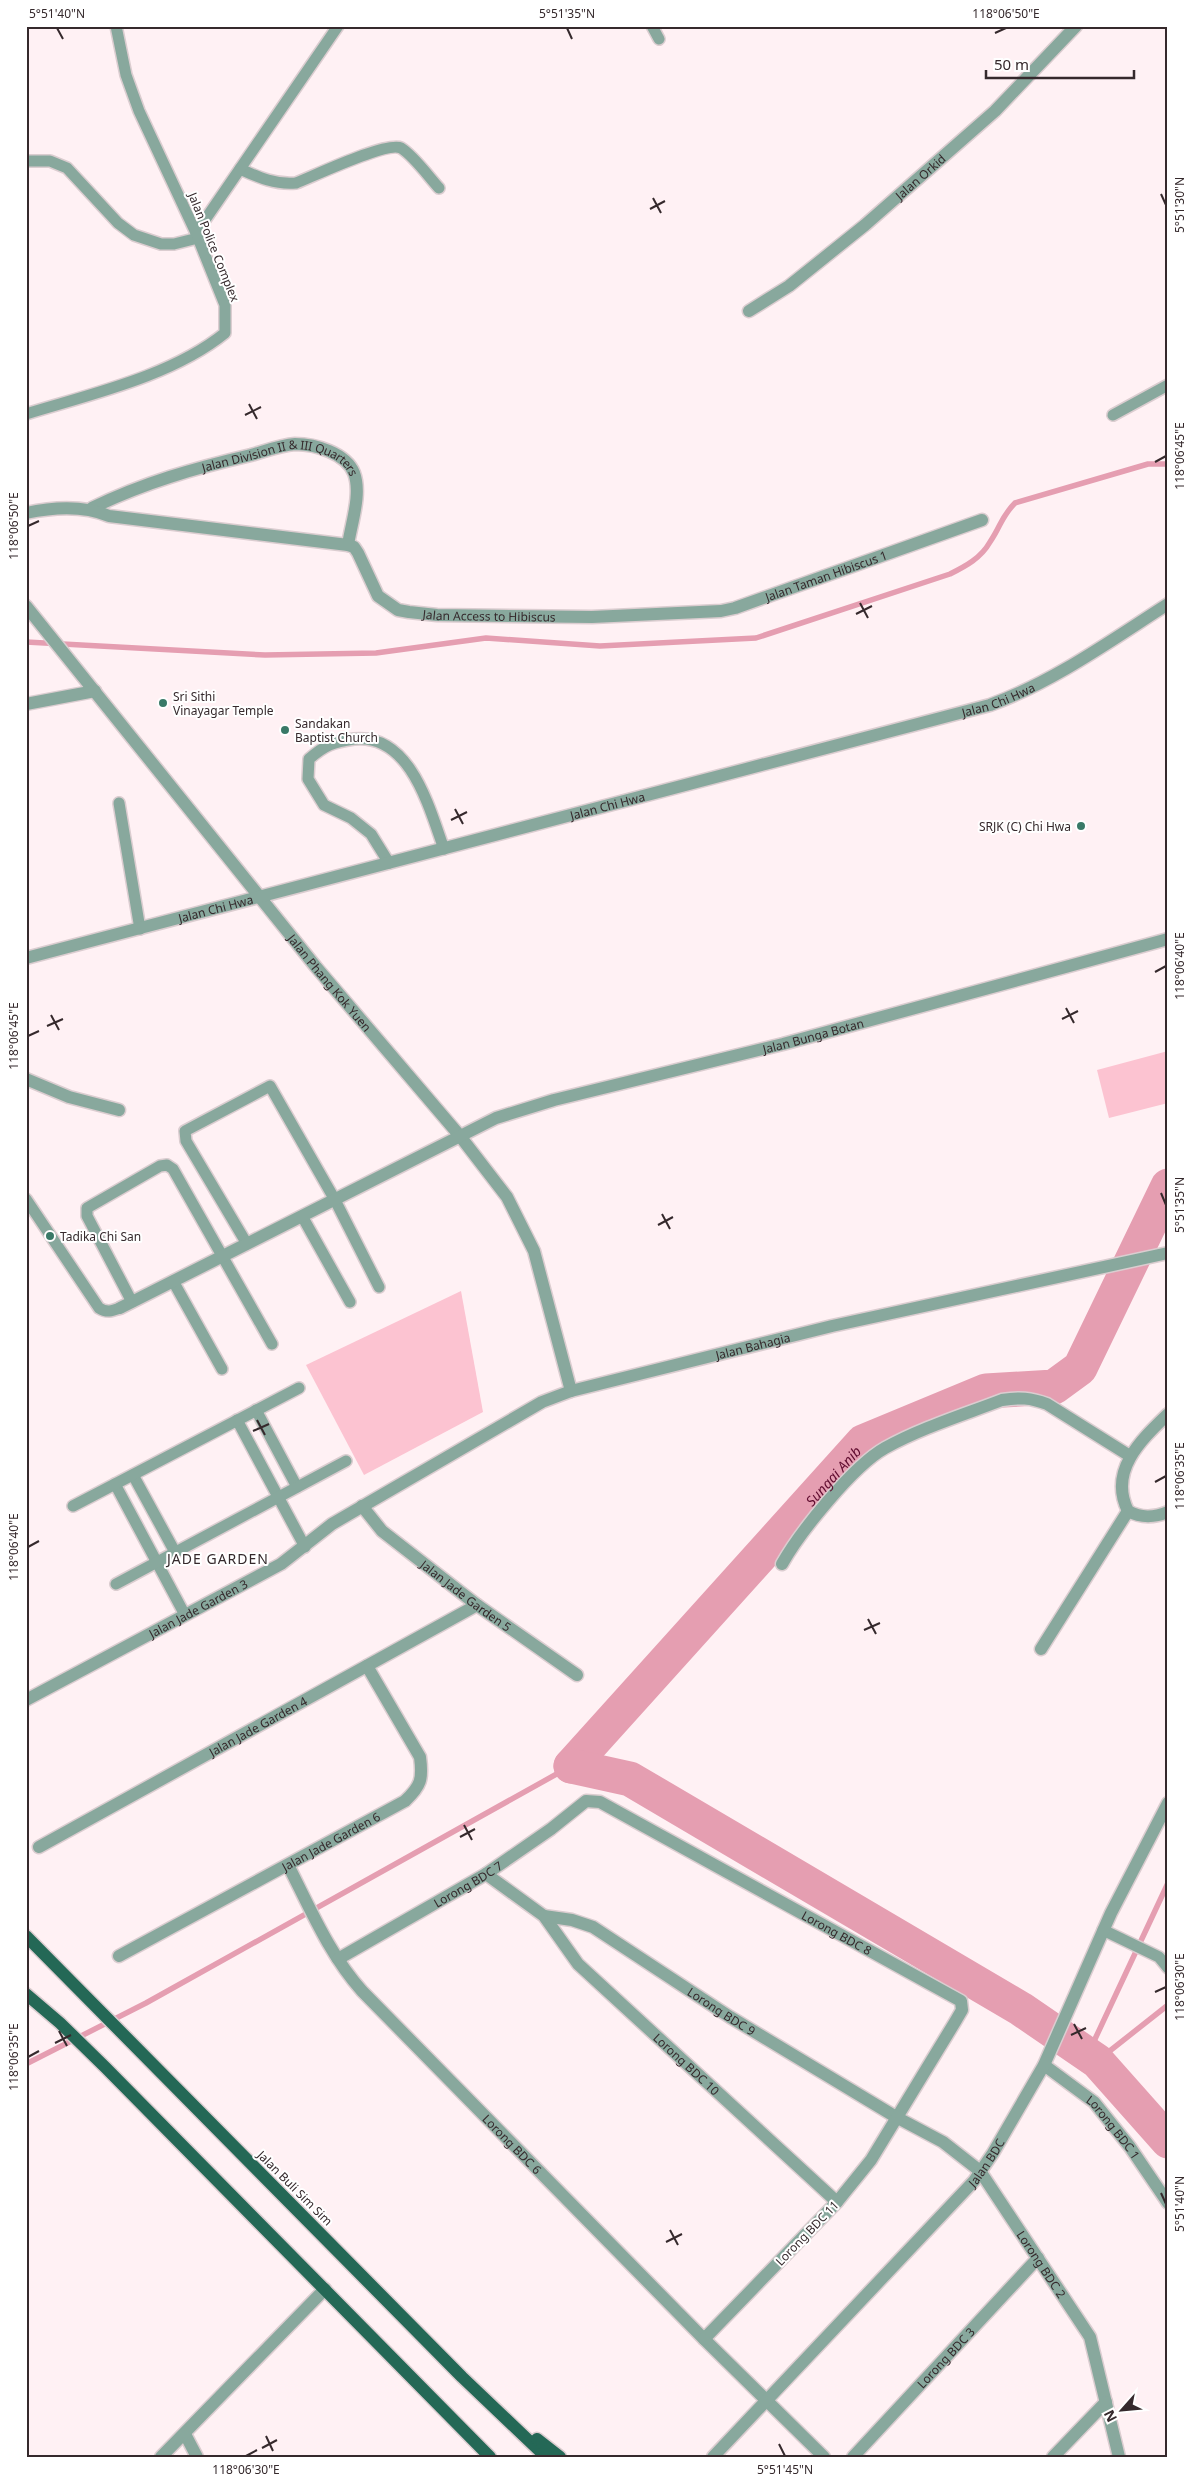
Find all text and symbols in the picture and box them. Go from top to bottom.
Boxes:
text: 5°51'40"N [29,5,85,22]
text: 5°51'35"N [539,5,595,22]
text: 118°06'50"E [972,5,1040,22]
scale bar [986,48,1134,80]
text: 50 m [994,54,1029,74]
street label: Jalan Orkid [891,150,949,204]
text: 5°51'30"N [1171,177,1188,233]
street label: Jalan Police Complex [184,189,244,305]
text: 118°06'45"E [1171,422,1188,490]
text: Jalan Division II & III Quarters [199,435,363,479]
street label: Jalan Division II & III Quarters [192,461,360,489]
text: 118°06'50"E [5,492,22,560]
street label: Jalan Taman Hibiscus 1 [762,546,890,605]
street label: Jalan Access to Hibiscus [421,605,556,625]
street label: Jalan Chi Hwa [959,678,1037,721]
place label: Sri Sithi Vinayagar Temple [173,688,274,719]
marker: Sri Sithi Vinayagar Temple [157,697,169,709]
place label: Sandakan Baptist Church [295,715,378,746]
marker: Sandakan Baptist Church [279,724,291,736]
street label: Jalan Chi Hwa [567,787,647,824]
place label: SRJK (C) Chi Hwa [979,818,1071,835]
marker: SRJK (C) Chi Hwa [1075,820,1087,832]
street label: Jalan Chi Hwa [175,890,255,926]
street label: Jalan Phang Kok Yuen [284,930,376,1035]
text: 118°06'40"E [1171,932,1188,1000]
text: 118°06'45"E [5,1002,22,1070]
street label: Jalan Bunga Botan [760,1014,865,1057]
text: 5°51'35"N [1171,1177,1188,1233]
place label: Tadika Chi San [60,1228,141,1245]
marker: Tadika Chi San [44,1230,56,1242]
street label: Jalan Bahagia [713,1328,792,1363]
water label: Sungai Anib [801,1442,865,1510]
text: 118°06'35"E [1171,1442,1188,1510]
text: 118°06'40"E [5,1513,22,1581]
district label: JADE GARDEN [165,1549,269,1568]
street label: Jalan Jade Garden 5 [416,1555,515,1635]
street label: Jalan Jade Garden 3 [145,1575,250,1642]
street label: Jalan Jade Garden 4 [205,1692,310,1761]
street label: Jalan Jade Garden 6 [278,1808,383,1875]
street label: Lorong BDC 7 [430,1857,506,1911]
street label: Lorong BDC 8 [799,1906,875,1959]
text: 118°06'30"E [1171,1953,1188,2021]
street label: Lorong BDC 9 [684,1983,759,2039]
text: 118°06'35"E [5,2023,22,2091]
street label: Lorong BDC 10 [650,2029,724,2099]
street label: Lorong BDC 1 [1083,2091,1144,2163]
street label: Lorong BDC 6 [479,2110,546,2178]
street label: Jalan BDC [964,2135,1008,2191]
street label: Jalan Buli Sim Sim [253,2146,336,2229]
text: 5°51'40"N [1171,2176,1188,2232]
street label: Lorong BDC 11 [772,2197,842,2269]
street label: Lorong BDC 2 [1013,2227,1070,2301]
street label: Lorong BDC 3 [913,2323,978,2392]
north arrow [1096,2386,1146,2436]
text: N [1099,2407,1121,2426]
text: 118°06'30"E [212,2461,280,2478]
text: 5°51'45"N [757,2461,813,2478]

